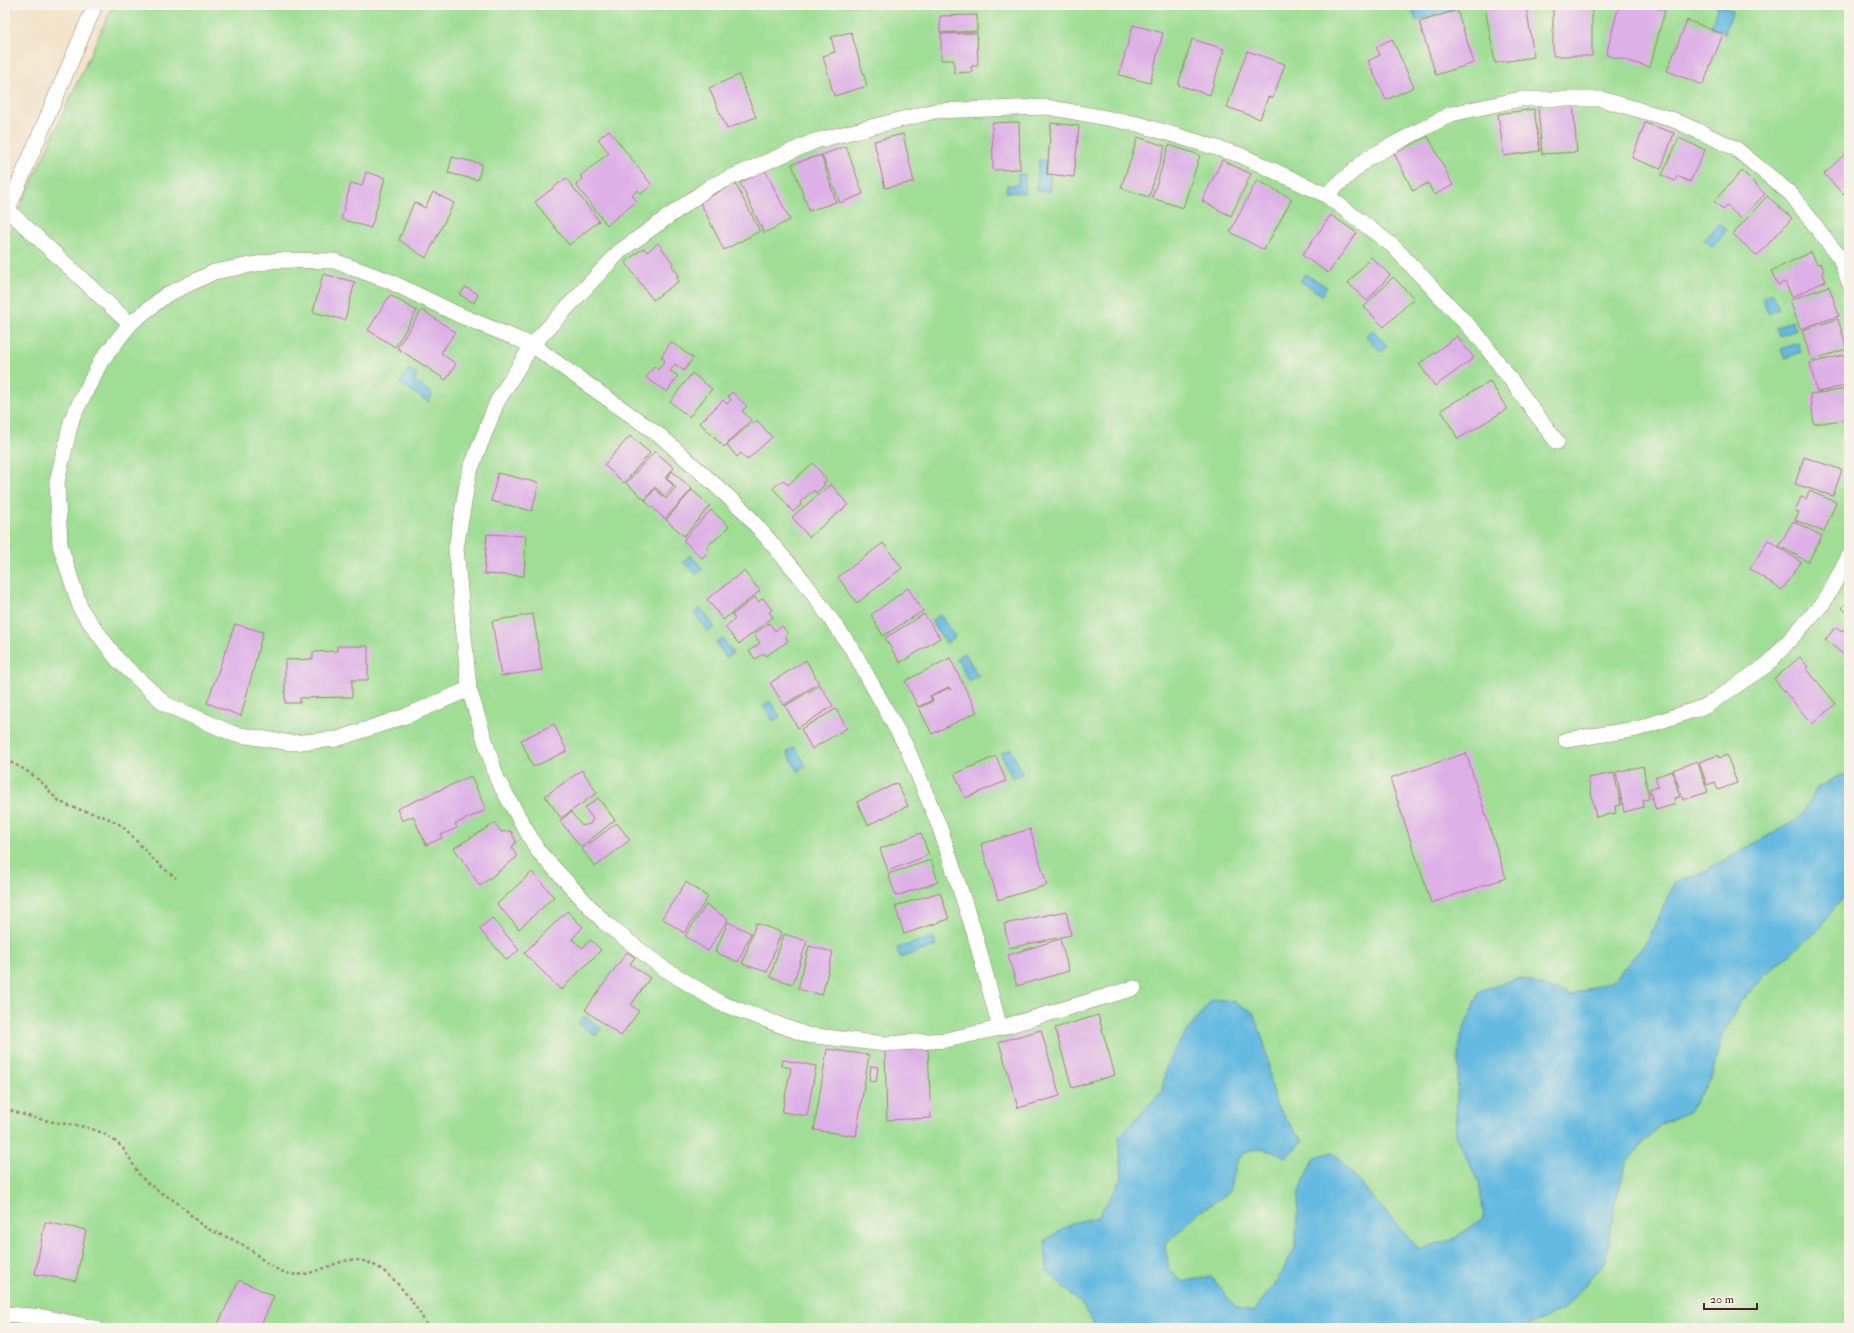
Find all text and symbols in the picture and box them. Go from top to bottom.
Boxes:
scale bar [1704,1285,1757,1311]
text: 20 m [1710,1292,1735,1307]

